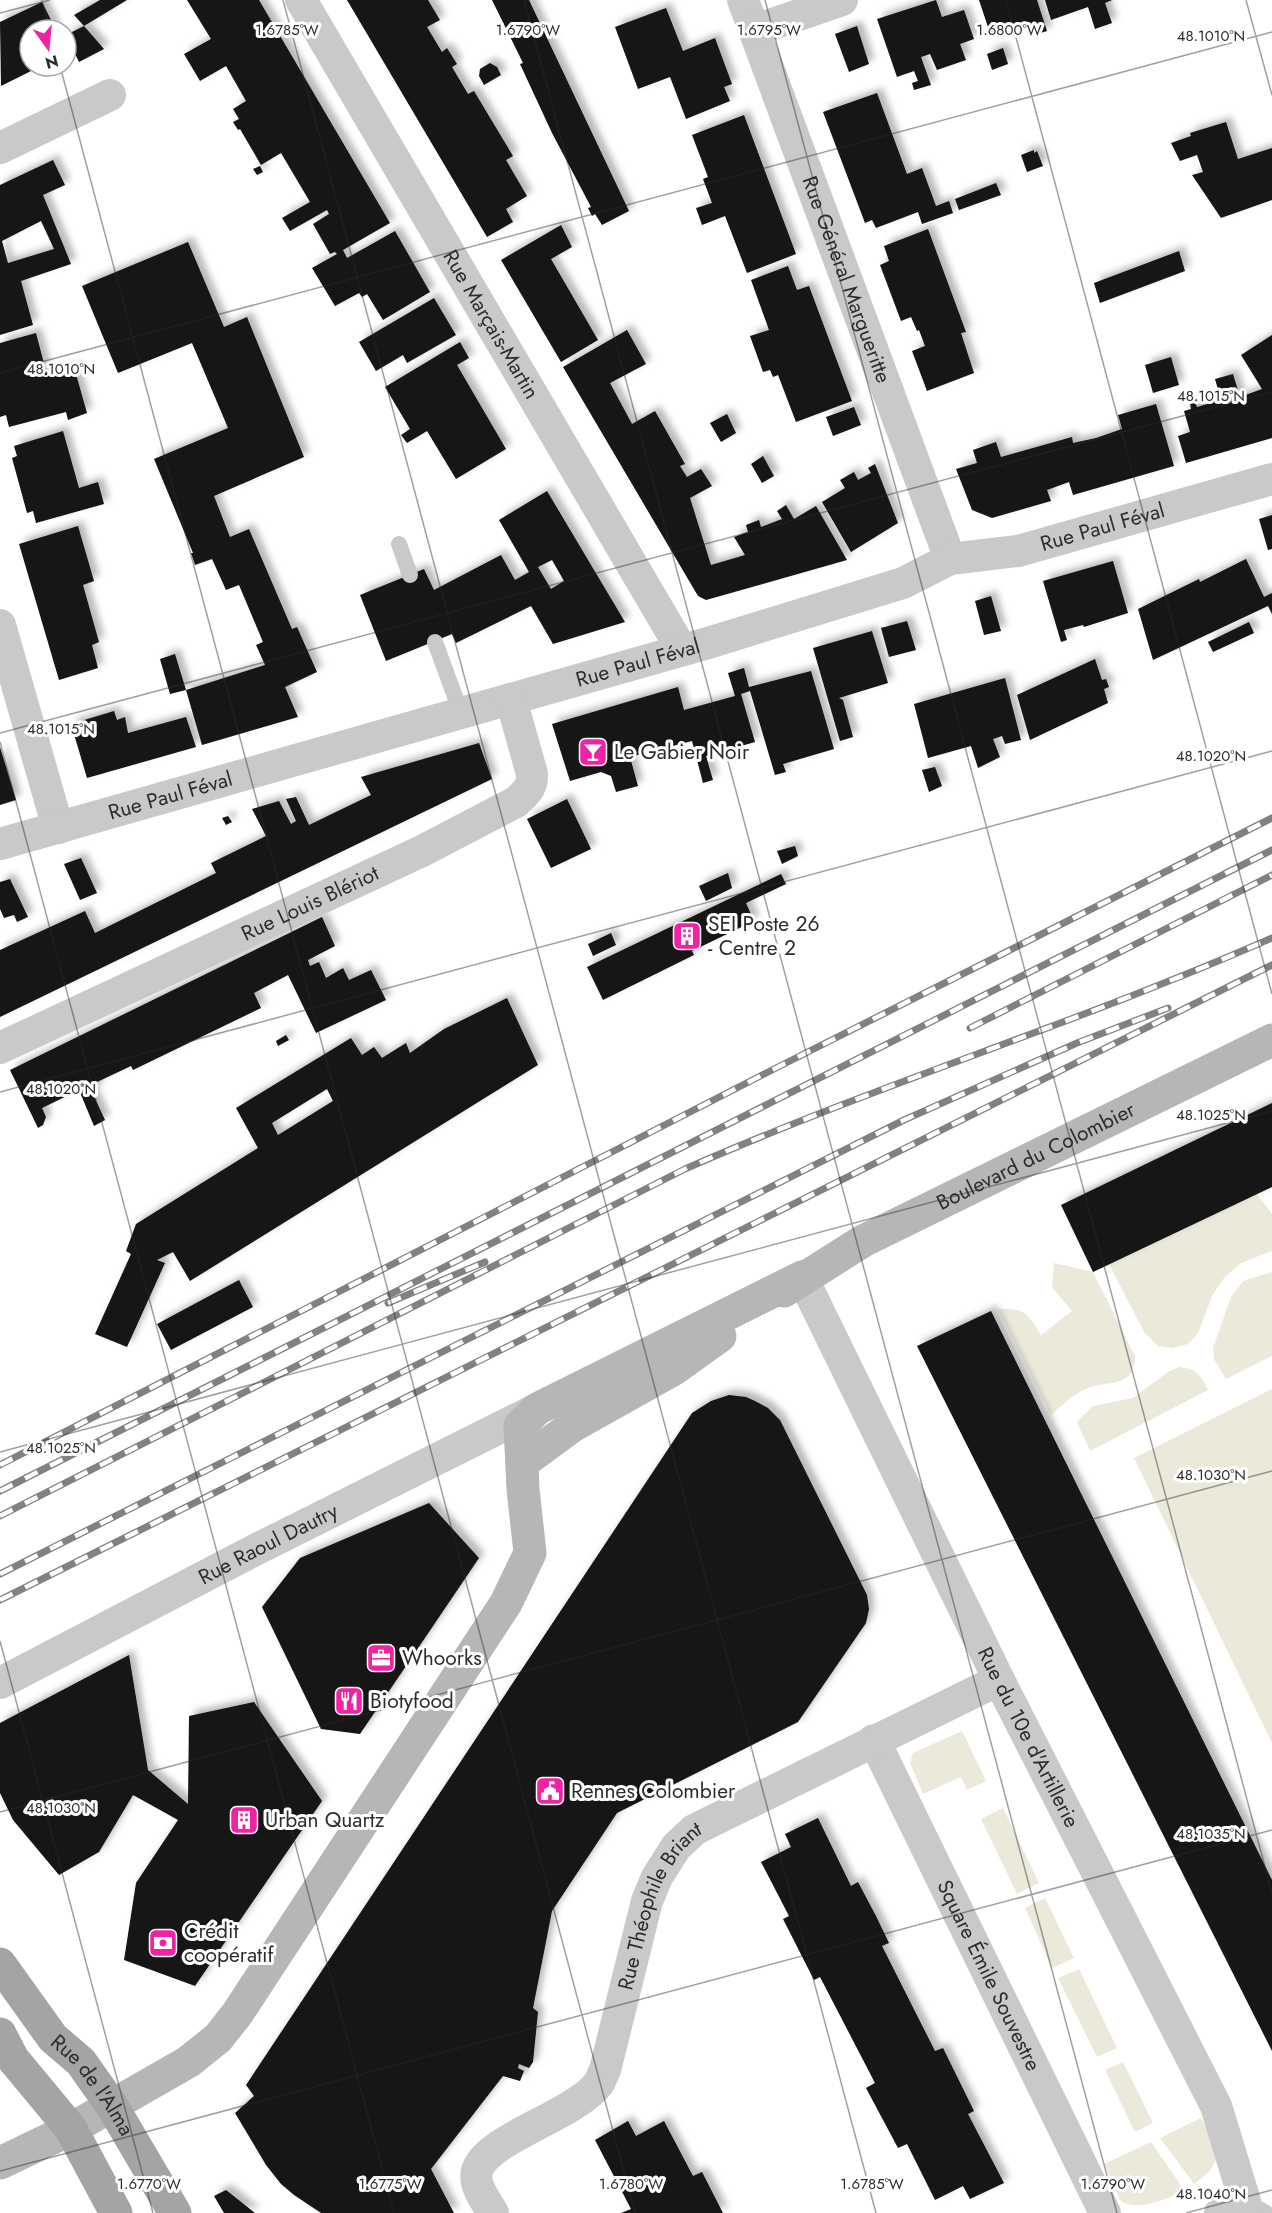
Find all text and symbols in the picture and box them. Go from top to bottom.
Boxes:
north arrow [18,18,78,78]
text: 1.6785°W [255,19,319,41]
text: 1.6790°W [496,19,560,41]
text: 1.6795°W [737,19,801,41]
text: 1.6800°W [976,19,1042,41]
text: 48.1010°N [1177,25,1245,47]
text: N [43,49,61,75]
street label: Rue Général Margueritte [794,172,899,387]
street label: Rue Marçais-Martin [436,244,547,405]
text: 48.1010°N [27,358,95,380]
text: 48.1015°N [1177,385,1245,407]
street label: Rue Paul Féval [1037,495,1168,559]
street label: Rue Paul Féval [572,631,703,695]
text: 48.1015°N [27,718,95,740]
bar icon: Le Gabier Noir [577,736,609,768]
place label: Le Gabier Noir [614,737,750,767]
text: 48.1020°N [1176,745,1246,767]
street label: Rue Paul Féval [105,764,236,828]
street label: Rue Louis Blériot [236,858,384,948]
place label: SEI Poste 26 - Centre 2 [708,909,820,963]
building icon: SEI Poste 26 - Centre 2 [671,920,703,952]
text: 48.1020°N [26,1078,96,1100]
street label: Boulevard du Colombier [931,1094,1141,1218]
text: 48.1025°N [1176,1104,1246,1126]
text: 48.1025°N [26,1437,96,1459]
text: 48.1030°N [1176,1464,1246,1486]
street label: Rue Raoul Dautry [193,1496,344,1592]
office icon: Whoorks [365,1642,397,1674]
street label: Rue du 10e d'Artillerie [970,1642,1087,1833]
place label: Whoorks [402,1643,482,1673]
restaurant icon: Biotyfood [333,1685,365,1717]
place label: Biotyfood [370,1686,454,1716]
public building icon: Rennes Colombier [534,1775,566,1807]
place label: Rennes Colombier [571,1776,736,1806]
text: 48.1030°N [26,1797,96,1819]
building icon: Urban Quartz [228,1804,260,1836]
place label: Urban Quartz [265,1805,385,1835]
street label: Rue Théophile Briant [610,1814,706,1993]
text: 48.1035°N [1176,1823,1246,1845]
street label: Square Émile Souvestre [930,1875,1048,2076]
place label: Crédit coopératif [184,1916,275,1970]
bank icon: Crédit coopératif [147,1927,179,1959]
street label: Rue de l'Alma [44,2027,141,2141]
text: 1.6770°W [117,2173,181,2195]
text: 1.6775°W [358,2173,422,2195]
text: 1.6780°W [599,2173,663,2195]
text: 1.6785°W [840,2173,904,2195]
text: 1.6790°W [1081,2173,1145,2195]
text: 48.1040°N [1176,2183,1246,2205]

